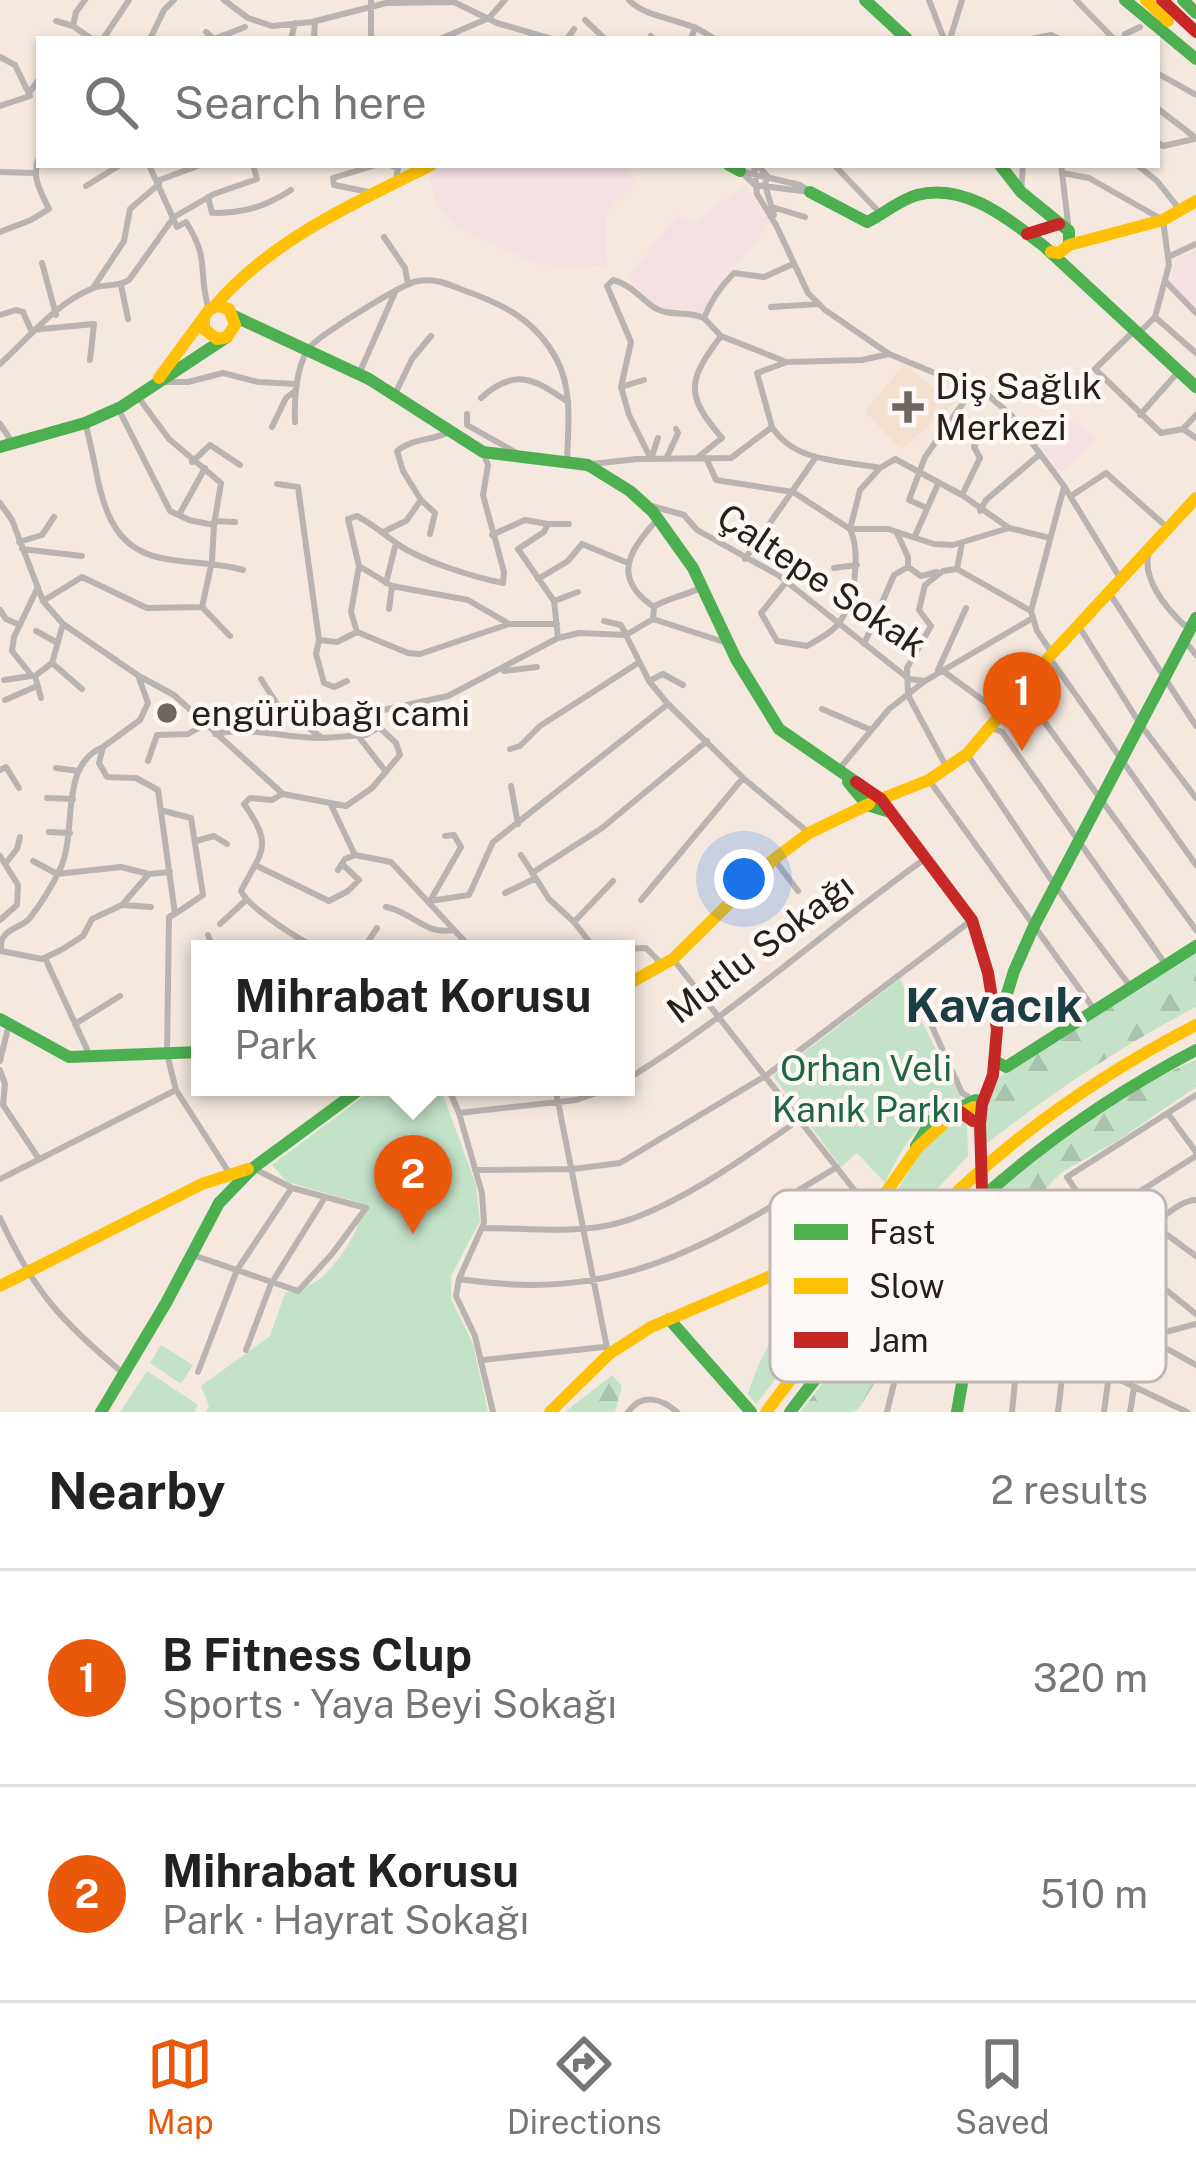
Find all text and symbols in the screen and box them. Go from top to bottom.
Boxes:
search box [36,36,1160,168]
icon: search [78,69,144,135]
text: Search here [174,76,427,129]
place label: Diş Sağlık Merkezi [935,365,1102,448]
marker: Diş Sağlık Merkezi [892,391,924,423]
street label: Çaltepe Sokak [710,495,934,665]
pin: 1 [983,652,1061,751]
place label: engürübağı cami [191,692,470,734]
marker: engürübağı cami [154,700,180,726]
your location [714,849,774,909]
street label: Mutlu Sokağı [659,864,861,1032]
popup [191,940,635,1096]
text: Mihrabat Korusu [235,969,591,1022]
district label: Kavacık [905,976,1083,1033]
text: Park [235,1022,318,1068]
park label: Orhan Veli Kanık Parkı [772,1047,960,1130]
pin: 2 [374,1135,452,1234]
legend [770,1190,1166,1382]
text: Fast [869,1213,936,1251]
text: Slow [869,1267,944,1305]
text: Jam [869,1321,929,1359]
text: Nearby [48,1461,225,1520]
text: 2 results [991,1467,1148,1513]
text: B Fitness Clup [162,1628,472,1681]
text: 1 [79,1655,95,1701]
text: 320 m [1033,1655,1148,1701]
text: Sports · Yaya Beyi Sokağı [162,1681,617,1727]
text: Mihrabat Korusu [162,1844,519,1897]
text: 2 [75,1871,99,1917]
text: 510 m [1040,1871,1148,1917]
text: Park · Hayrat Sokağı [162,1897,529,1943]
tab: Map [147,2031,214,2141]
tab: Directions [507,2031,662,2141]
tab: Saved [955,2031,1049,2141]

